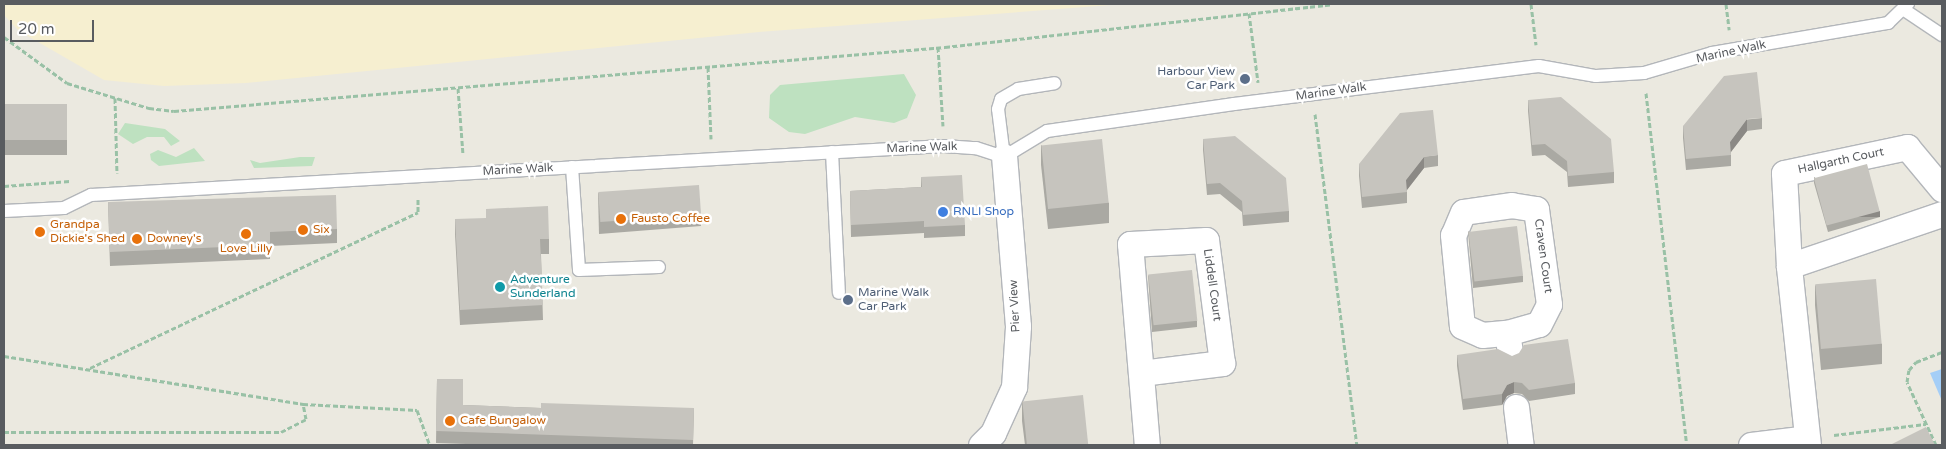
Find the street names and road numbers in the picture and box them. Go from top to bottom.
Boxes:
street label: Marine Walk [1695,38,1767,66]
street label: Marine Walk [1295,80,1367,104]
street label: Marine Walk [886,140,958,156]
street label: Hallgarth Court [1797,145,1885,177]
street label: Marine Walk [482,161,554,179]
street label: Craven Court [1531,218,1555,294]
street label: Liddell Court [1200,248,1224,322]
street label: Pier View [1006,279,1024,333]

